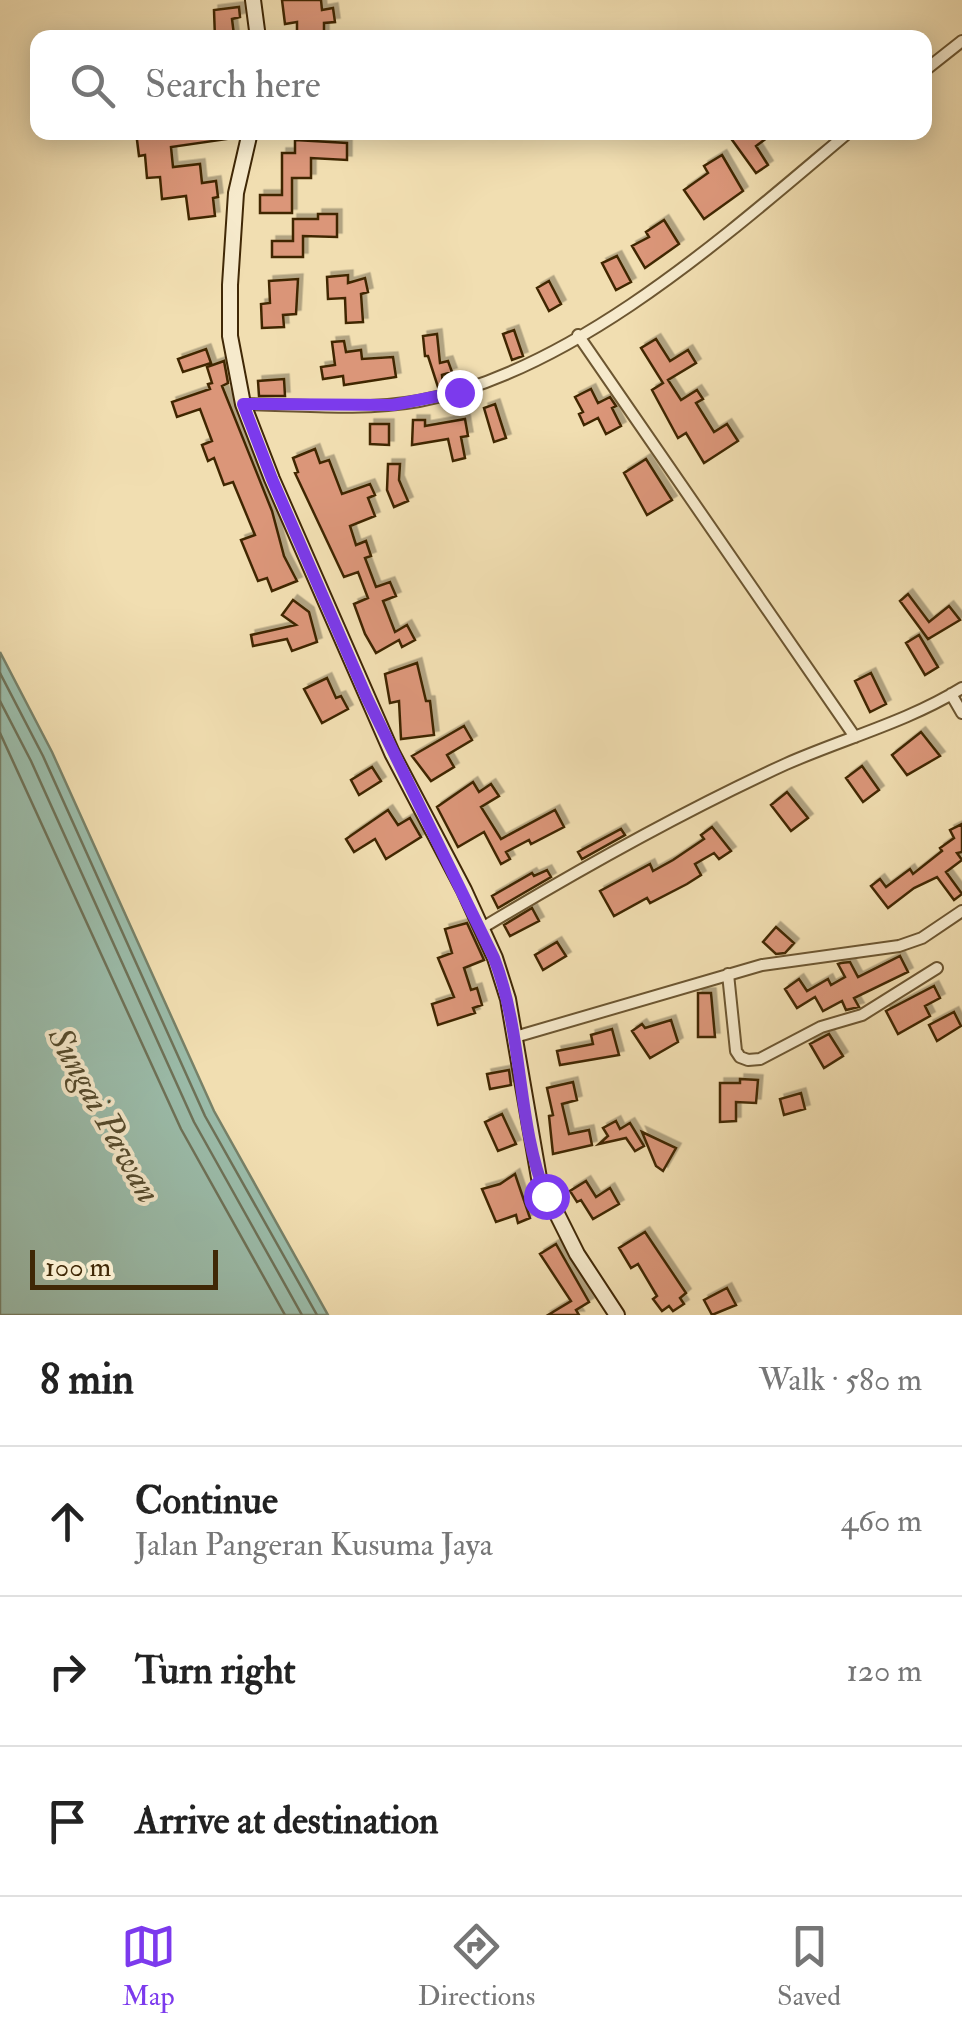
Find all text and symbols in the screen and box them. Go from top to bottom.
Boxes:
search box [30,30,932,140]
icon: search [65,58,120,113]
text: Search here [145,61,321,109]
route end [437,370,483,416]
water label: Sungai Pawan [37,1018,170,1211]
route start [524,1174,570,1220]
scale bar [30,1245,218,1290]
text: 100 m [45,1250,111,1285]
text: 8 min [40,1354,134,1406]
text: Walk · 580 m [759,1360,922,1400]
text: Continue [135,1477,278,1525]
icon: ahead [40,1494,95,1549]
text: 460 m [841,1501,922,1541]
text: Jalan Pangeran Kusuma Jaya [135,1525,493,1565]
icon: right [40,1644,95,1699]
text: Turn right [135,1647,296,1695]
text: 120 m [846,1651,922,1691]
icon: arrive [40,1794,95,1849]
text: Arrive at destination [135,1797,439,1845]
tab: Map [121,1919,176,2014]
tab: Directions [418,1919,535,2014]
tab: Saved [777,1919,841,2014]

